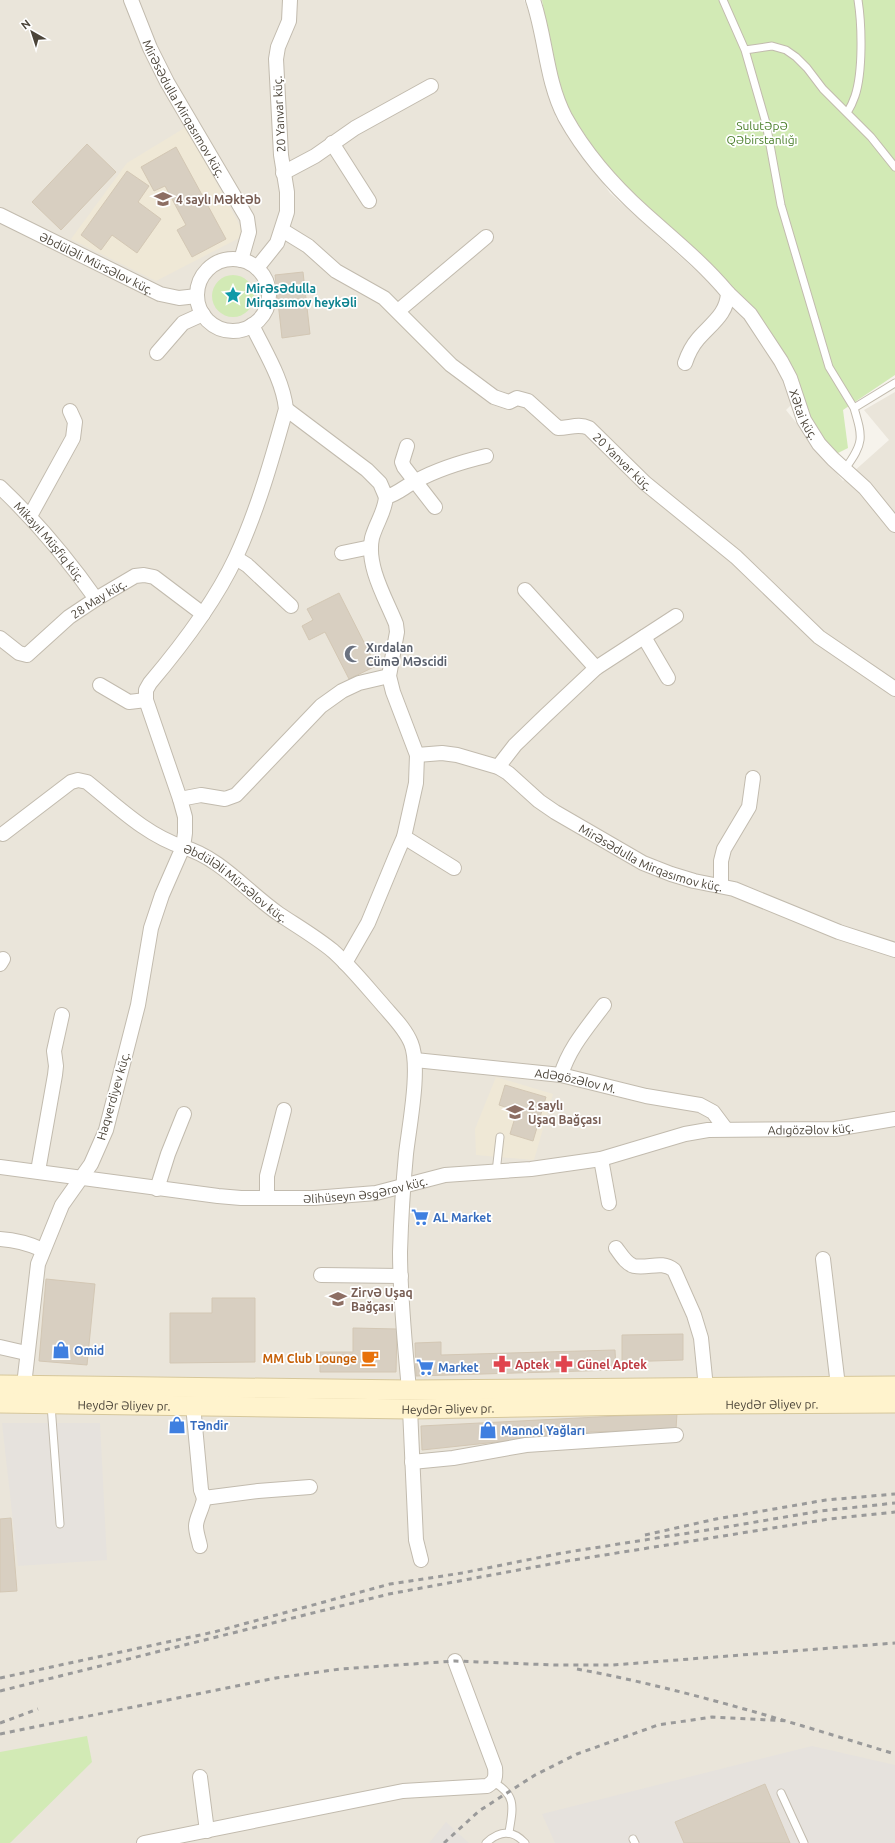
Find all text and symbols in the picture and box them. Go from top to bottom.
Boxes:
north arrow [12,12,52,52]
text: N [19,17,33,31]
street label: Mirəsədulla Mirqasımov küç. [141,38,228,180]
street label: 20 Yanvar küç. [271,75,287,153]
park label: Sulutəpə Qəbirstanlığı [727,119,797,146]
school or university icon: 4 saylı Məktəb [153,189,173,209]
place label: 4 saylı Məktəb [176,193,261,206]
street label: Əbdüləli Mürsəlov küç. [38,229,156,296]
place label: Mirəsədulla Mirqasımov heykəli [246,282,357,309]
place icon: Mirəsədulla Mirqasımov heykəli [223,285,243,305]
street label: Xətai küç. [788,387,821,442]
street label: 20 Yanvar küç. [591,430,655,493]
street label: Mikayıl Müşfiq küç. [12,499,88,584]
street label: 28 May küç. [68,576,129,621]
place label: Xırdalan Cümə Məscidi [366,641,447,668]
mosque icon: Xırdalan Cümə Məscidi [343,644,363,664]
street label: Mirəsədulla Mirqasımov küç. [577,821,724,893]
street label: Əbdüləli Mürsəlov küç. [182,841,290,924]
street label: Haqverdiyev küç. [94,1050,132,1142]
street label: Adəgözəlov M. [534,1066,618,1095]
place label: 2 saylı Uşaq Bağçası [528,1099,601,1128]
school or university icon: 2 saylı Uşaq Bağçası [505,1102,525,1122]
street label: Adıgözəlov küç. [768,1120,854,1136]
street label: Əlihüseyn Əsgərov küç. [303,1173,429,1205]
supermarket icon: AL Market [410,1207,430,1227]
place label: AL Market [433,1211,491,1224]
place label: Zirvə Uşaq Bağçası [351,1286,413,1315]
school or university icon: Zirvə Uşaq Bağçası [328,1289,348,1309]
shop icon: Omid [51,1340,71,1360]
place label: Omid [74,1344,104,1357]
cafe icon: MM Club Lounge [360,1348,380,1368]
place label: MM Club Lounge [263,1352,357,1365]
pharmacy icon: Aptek [492,1354,512,1374]
pharmacy icon: Günel Aptek [554,1354,574,1374]
supermarket icon: Market [415,1357,435,1377]
place label: Aptek [515,1358,550,1371]
place label: Günel Aptek [577,1358,647,1371]
place label: Market [438,1361,479,1374]
street label: Heydər Əliyev pr. [725,1397,818,1410]
street label: Heydər Əliyev pr. [77,1398,171,1412]
street label: Heydər Əliyev pr. [401,1401,495,1416]
shop icon: Təndir [167,1415,187,1435]
place label: Təndir [190,1419,228,1432]
shop icon: Mannol Yağları [478,1420,498,1440]
place label: Mannol Yağları [501,1424,585,1437]

